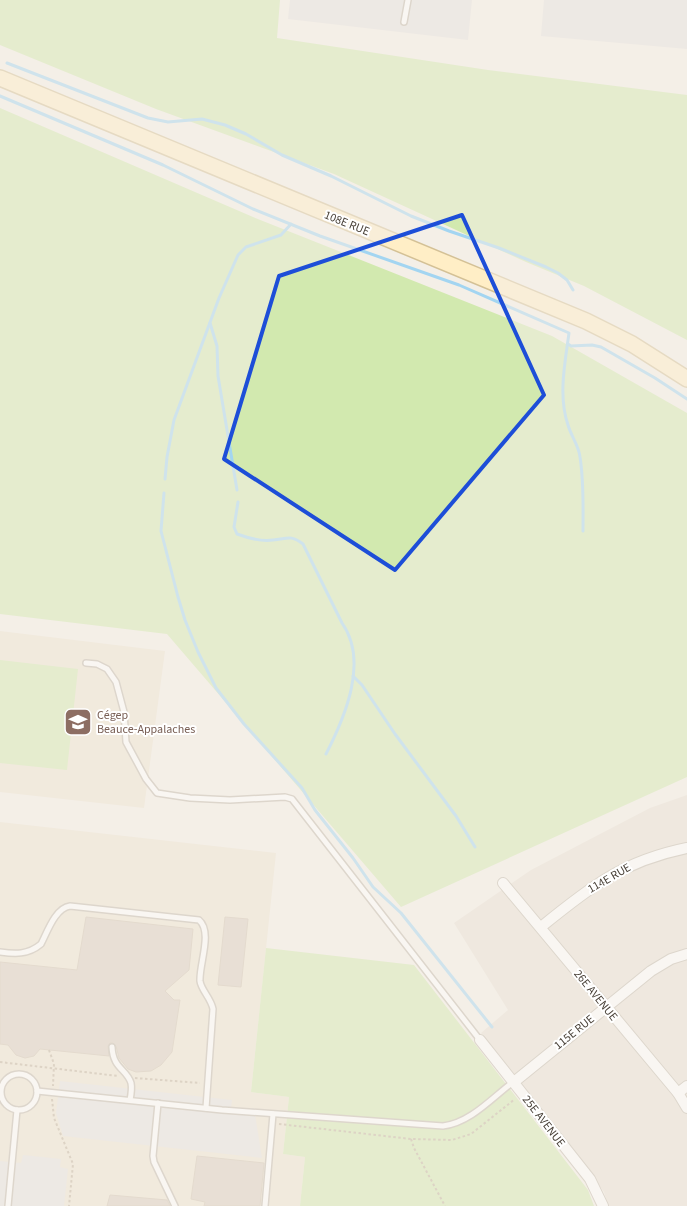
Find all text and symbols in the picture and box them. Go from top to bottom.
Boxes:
street label: 108E RUE [322,207,372,240]
school or university icon: Cégep Beauce-Appalaches [63,707,93,737]
place label: Cégep Beauce-Appalaches [97,707,195,738]
street label: 114E RUE [584,859,634,898]
street label: 26E AVENUE [570,966,622,1025]
street label: 115E RUE [551,1011,598,1054]
street label: 25E AVENUE [518,1092,569,1151]

